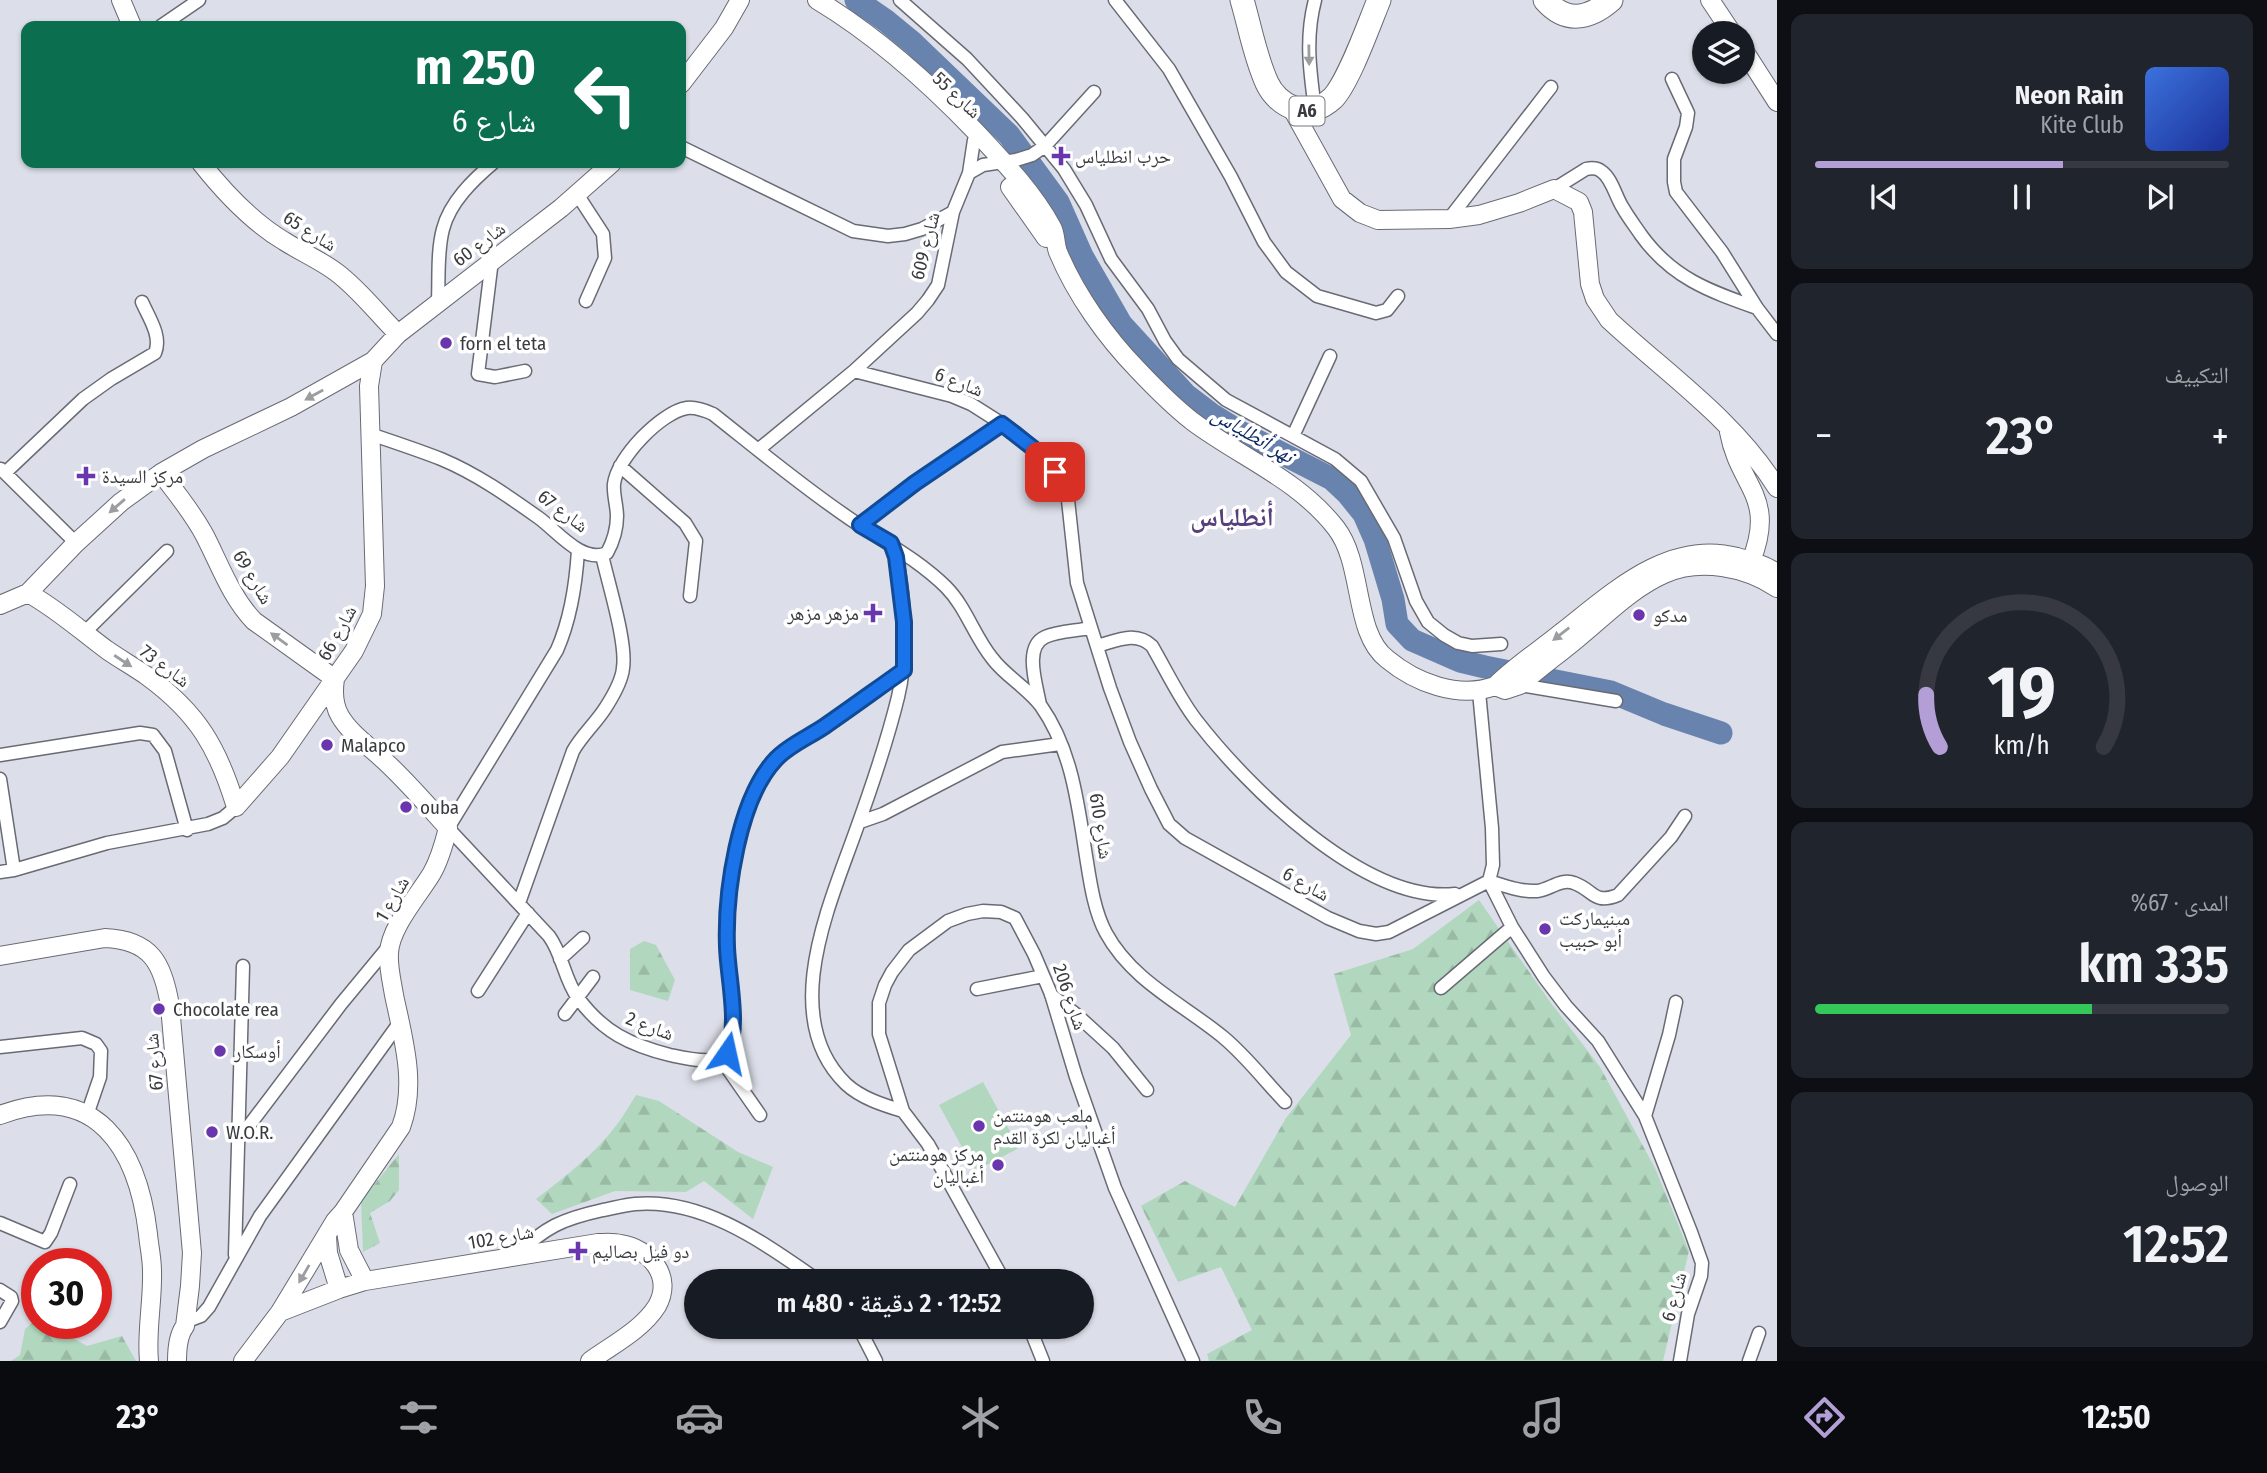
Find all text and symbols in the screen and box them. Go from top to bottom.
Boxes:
map controls [1692,21,1755,84]
button: layers [1692,21,1755,84]
text: 250 m [415,38,536,97]
one-way arrow [1303,44,1314,66]
icon: left [560,49,651,140]
street label: شارع 55 [928,67,986,123]
text: Neon Rain [2015,80,2124,111]
road number: A6 [1290,96,1324,126]
text: شارع 6 [452,102,536,140]
text: Kite Club [2040,111,2124,139]
place label: حرب انطلياس [1075,145,1171,168]
marker: حرب انطلياس [1053,148,1069,164]
icon: previous [1865,178,1903,216]
icon: pause [2003,178,2041,216]
icon: next [2141,178,2179,216]
street label: شارع 65 [279,206,341,256]
street label: شارع 609 [905,210,945,282]
street label: شارع 60 [448,217,510,271]
place label: forn el teta [460,332,546,355]
marker: forn el teta [438,335,454,351]
text: التكييف [2164,361,2229,389]
street label: شارع 6 [932,362,986,402]
one-way arrow [304,389,324,400]
water label: نهر أنطلياس [1207,401,1302,471]
text: 23° [1986,405,2058,468]
text: − [1815,413,1832,459]
text: + [2212,413,2229,459]
pin [1025,442,1085,502]
icon: arrive [1036,453,1074,491]
place label: مركز السيدة [102,465,183,488]
marker: مركز السيدة [76,466,96,486]
street label: شارع 67 [533,485,593,537]
one-way arrow [108,498,126,514]
district label: أنطلياس [1190,500,1274,533]
street label: شارع 69 [228,546,278,608]
street label: شارع 66 [313,601,361,665]
place label: مزهر مزهر [786,602,859,625]
place label: مدكو [1653,604,1687,627]
marker: مزهر مزهر [865,605,881,621]
marker: مدكو [1631,607,1647,623]
one-way arrow [1552,626,1570,641]
one-way arrow [270,632,289,646]
street label: شارع 73 [135,640,195,692]
text: 19 [1988,649,2056,736]
one-way arrow [114,654,133,667]
text: km/h [1994,730,2050,760]
place label: Malapco [341,734,406,757]
marker: Malapco [319,737,335,753]
street label: شارع 610 [1084,791,1118,861]
place label: ouba [420,796,459,819]
marker: ouba [398,799,414,815]
street label: شارع 6 [1279,862,1333,906]
street label: شارع 1 [370,872,414,926]
text: المدى · 67% [2131,889,2229,917]
place label: مينيماركت أبو حبيب [1559,907,1630,952]
marker: مينيماركت أبو حبيب [1537,921,1553,937]
text: 335 km [2078,933,2229,996]
street label: شارع 206 [1048,961,1092,1033]
place label: Chocolate rea [173,998,279,1021]
marker: Chocolate rea [151,1001,167,1017]
street label: شارع 2 [623,1006,677,1046]
position arrow [690,1016,764,1090]
street label: شارع 67 [140,1032,168,1092]
place label: أوسكار [233,1040,281,1063]
marker: أوسكار [212,1043,228,1059]
place label: ملعب هومنتمن أغباليان لكرة القدم [993,1104,1116,1151]
marker: ملعب هومنتمن أغباليان لكرة القدم [971,1118,987,1134]
place label: W.O.R. [226,1121,273,1144]
marker: W.O.R. [204,1124,220,1140]
place label: مركز هومنتمن أغباليان [889,1143,984,1188]
marker: مركز هومنتمن أغباليان [990,1157,1006,1173]
text: الوصول [2165,1169,2229,1197]
text: 12:52 [2123,1213,2229,1276]
street label: شارع 102 [466,1220,536,1254]
place label: دو فيل بصاليم [592,1240,690,1264]
marker: دو فيل بصاليم [570,1243,586,1259]
speed limit sign: 30 [21,1248,112,1339]
one-way arrow [298,1264,310,1284]
street label: شارع 6 [1656,1270,1692,1324]
text: 12:52 · 2 دقيقة · 480 m [776,1288,1002,1319]
icon: filters [394,1393,443,1442]
icon: car [675,1393,724,1442]
icon: climate [956,1393,1005,1442]
icon: phone [1238,1393,1287,1442]
icon: music [1519,1393,1568,1442]
icon: directions [1800,1393,1849,1442]
text: 23° [116,1398,161,1436]
text: 12:50 [2082,1398,2151,1436]

